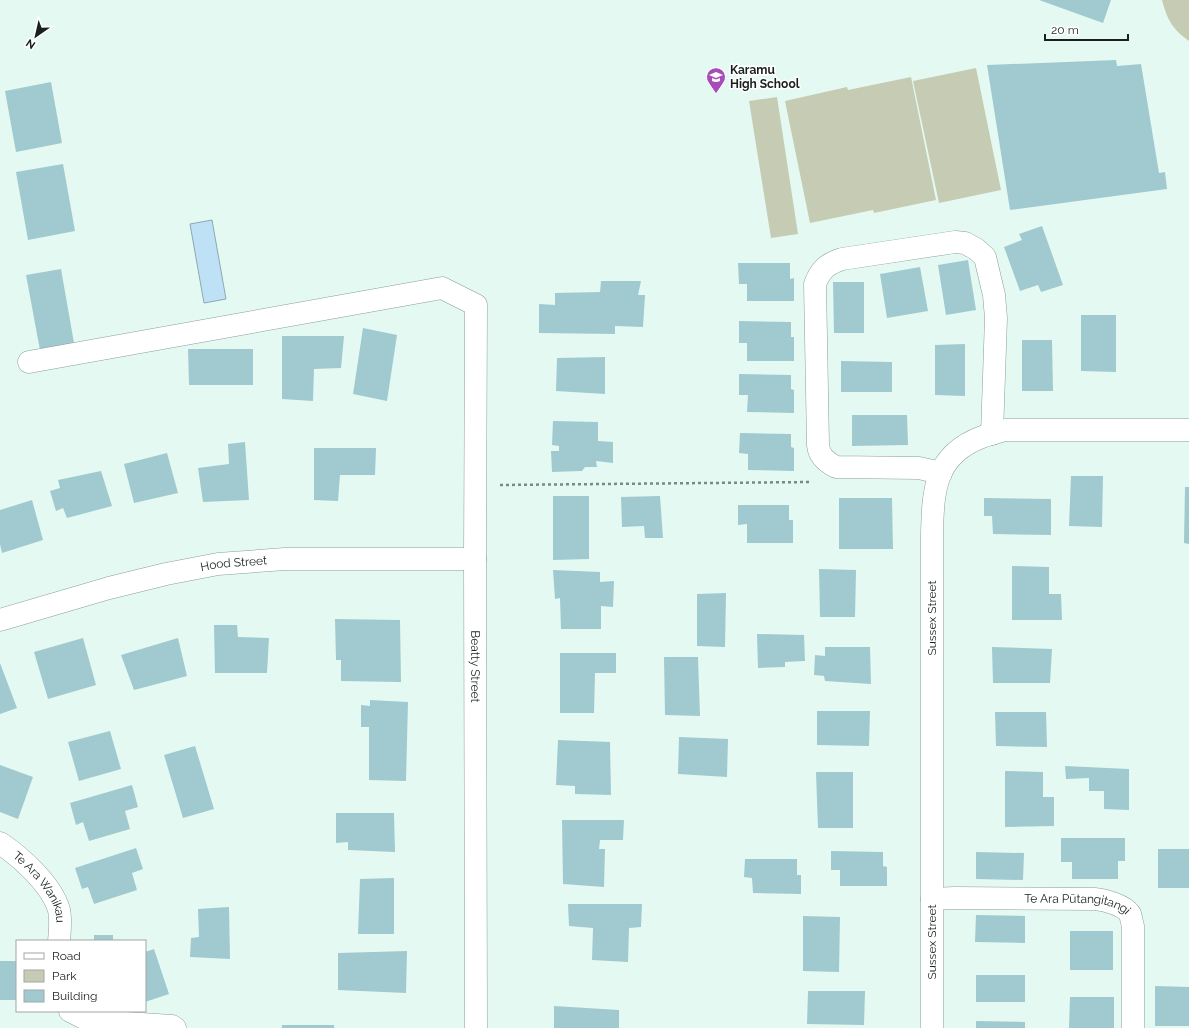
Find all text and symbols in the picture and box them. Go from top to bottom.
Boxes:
north arrow [16,16,56,56]
scale bar [1045,16,1128,42]
text: 20 m [1051,23,1079,37]
text: N [24,36,38,52]
place label: Karamu High School [730,63,800,91]
school or university icon: Karamu High School [705,66,727,94]
street label: Hood Street [199,553,268,574]
street label: Sussex Street [925,580,939,656]
street label: Beatty Street [468,630,482,703]
street label: Te Ara Wanikau [10,849,67,923]
street label: Te Ara Pūtangitangi [1024,891,1134,917]
street label: Sussex Street [925,904,939,980]
legend [16,940,146,1012]
text: Road [52,949,81,963]
text: Park [52,969,77,983]
text: Building [52,989,98,1003]

